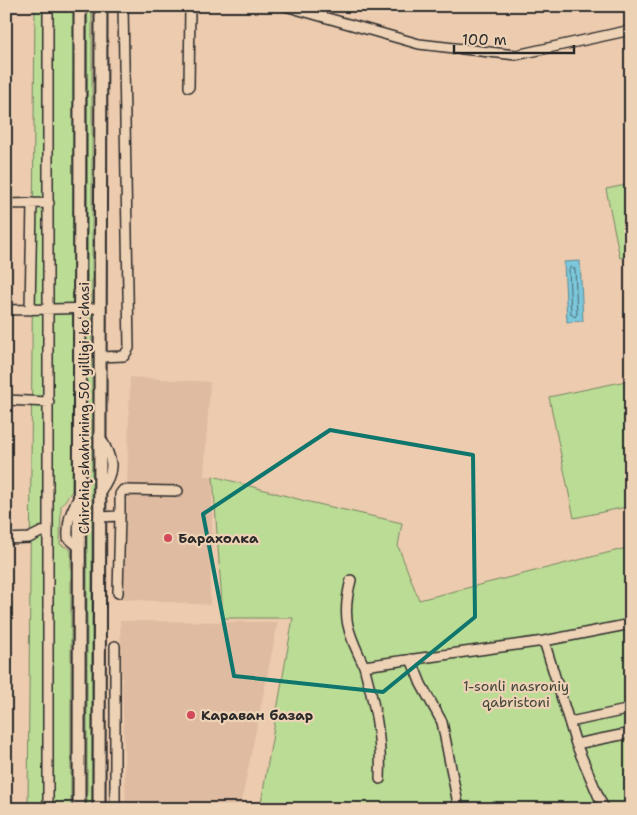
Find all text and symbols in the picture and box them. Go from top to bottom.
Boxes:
scale bar [454,22,574,54]
text: 100 m [462,30,507,50]
street label: Chirchiq shahrining 50 yilligi koʻchasi [75,282,93,534]
place label: Барахолка [178,529,259,547]
marker: Барахолка [162,532,174,544]
park label: 1-sonli nasroniy qabristoni [463,677,569,711]
place label: Караван базар [201,706,313,724]
marker: Караван базар [185,709,197,721]

